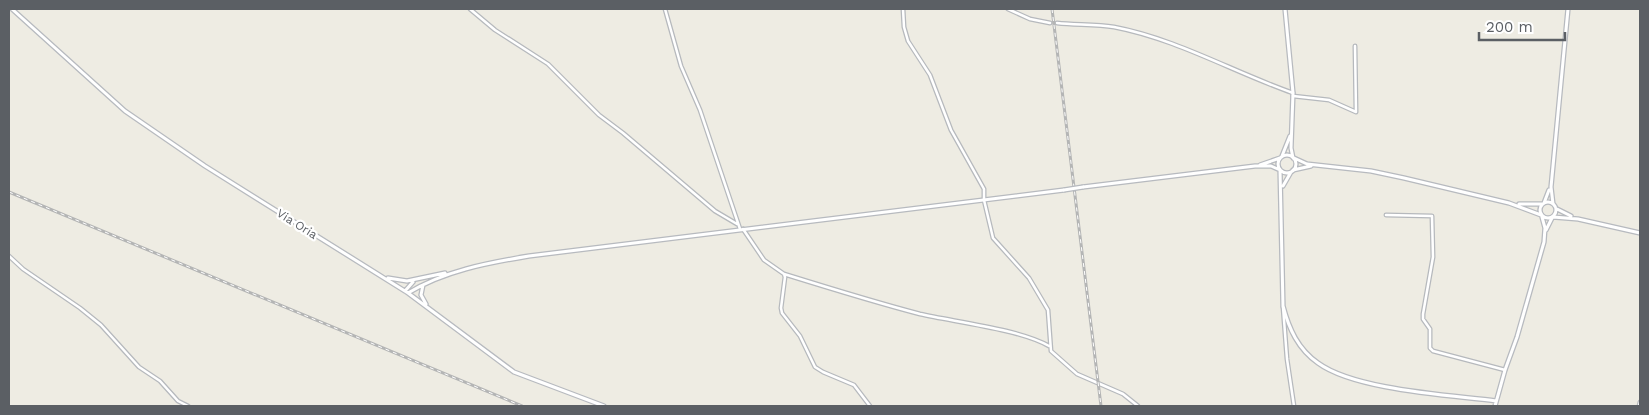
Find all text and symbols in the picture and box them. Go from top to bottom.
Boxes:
scale bar [1479,10,1565,42]
text: 200 m [1486,18,1533,36]
street label: Via Oria [274,206,320,242]

